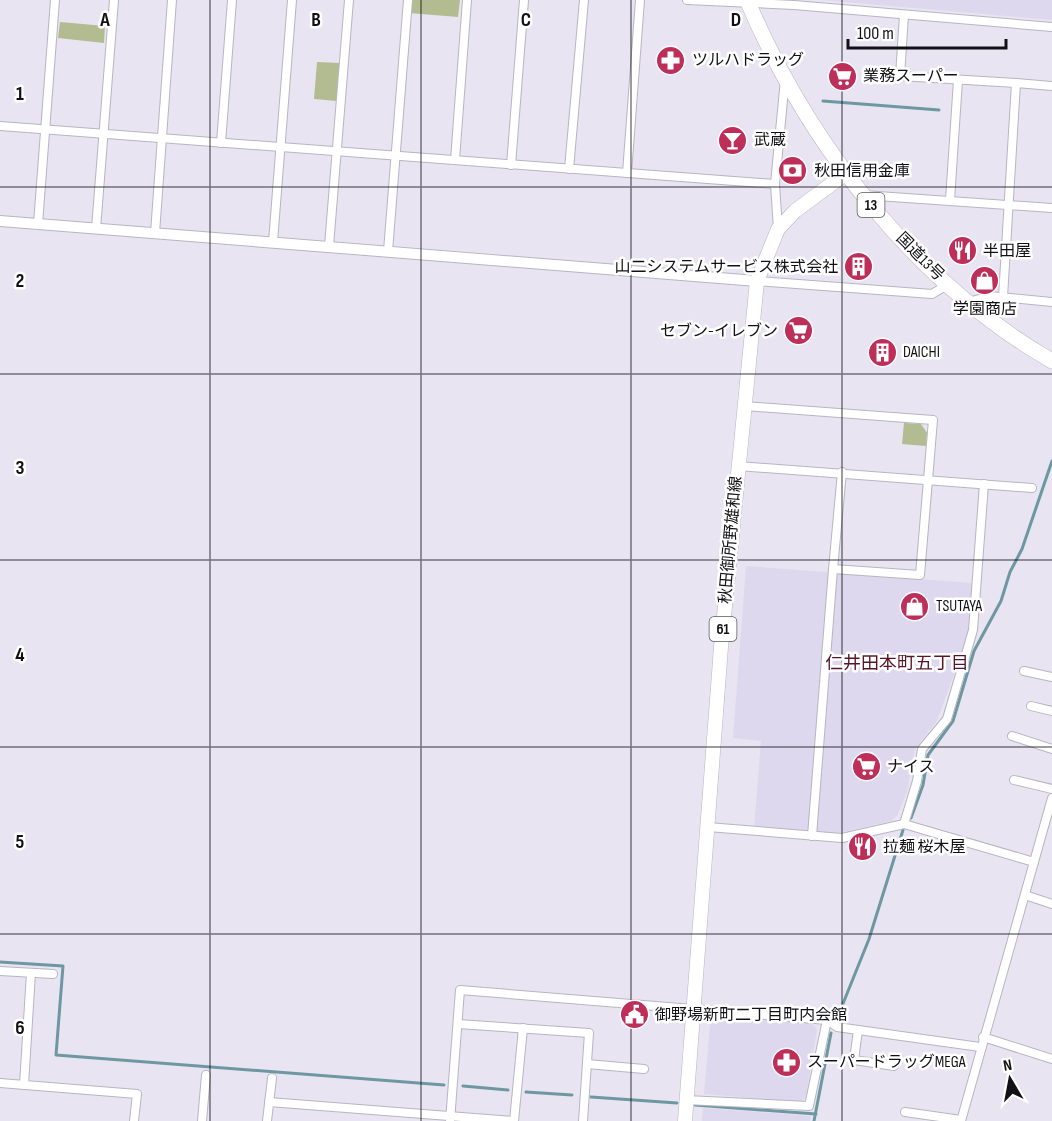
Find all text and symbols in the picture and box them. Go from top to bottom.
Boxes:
text: A [99,8,110,32]
text: B [311,8,321,32]
text: C [521,8,531,32]
text: D [731,8,741,32]
scale bar [848,12,1006,50]
text: 100 m [857,23,894,44]
pharmacy icon: ツルハドラッグ [655,44,687,76]
place label: ツルハドラッグ [692,51,804,70]
supermarket icon: 業務スーパー [826,60,858,92]
place label: 業務スーパー [863,67,959,86]
text: 1 [16,82,24,106]
bar icon: 武蔵 [717,124,749,156]
place label: 武蔵 [754,131,786,150]
bank icon: 秋田信用金庫 [777,155,809,187]
place label: 秋田信用金庫 [814,162,910,181]
road number: 13 [858,193,884,217]
street label: 国道13号 [892,229,948,285]
restaurant icon: 半田屋 [946,235,978,267]
place label: 半田屋 [983,242,1031,261]
building icon: 山二システムサービス株式会社 [843,251,875,283]
place label: 山二システムサービス株式会社 [614,258,838,277]
shop icon: 学園商店 [969,265,1001,297]
text: 2 [16,269,24,293]
place label: 学園商店 [953,300,1017,319]
supermarket icon: セブン-イレブン [783,315,815,347]
place label: セブン-イレブン [660,322,778,341]
building icon: DAICHI [866,336,898,368]
place label: DAICHI [903,343,940,362]
text: 3 [16,456,25,480]
street label: 秋田御所野雄和線 [716,475,746,605]
shop icon: TSUTAYA [899,590,931,622]
place label: TSUTAYA [936,597,982,616]
road number: 61 [710,617,736,641]
text: 4 [15,643,25,667]
district label: 仁井田本町五丁目 [825,653,969,674]
supermarket icon: ナイス [850,751,882,783]
place label: ナイス [887,758,935,777]
text: 5 [16,830,25,854]
restaurant icon: 拉麺 桜木屋 [846,831,878,863]
place label: 拉麺 桜木屋 [883,838,966,857]
public building icon: 御野場新町二丁目町内会館 [618,999,650,1031]
place label: 御野場新町二丁目町内会館 [655,1006,847,1025]
text: 6 [15,1016,25,1040]
pharmacy icon: スーパードラッグMEGA [770,1046,802,1078]
north arrow [980,1049,1040,1109]
place label: スーパードラッグMEGA [807,1053,966,1072]
text: N [1002,1056,1014,1076]

